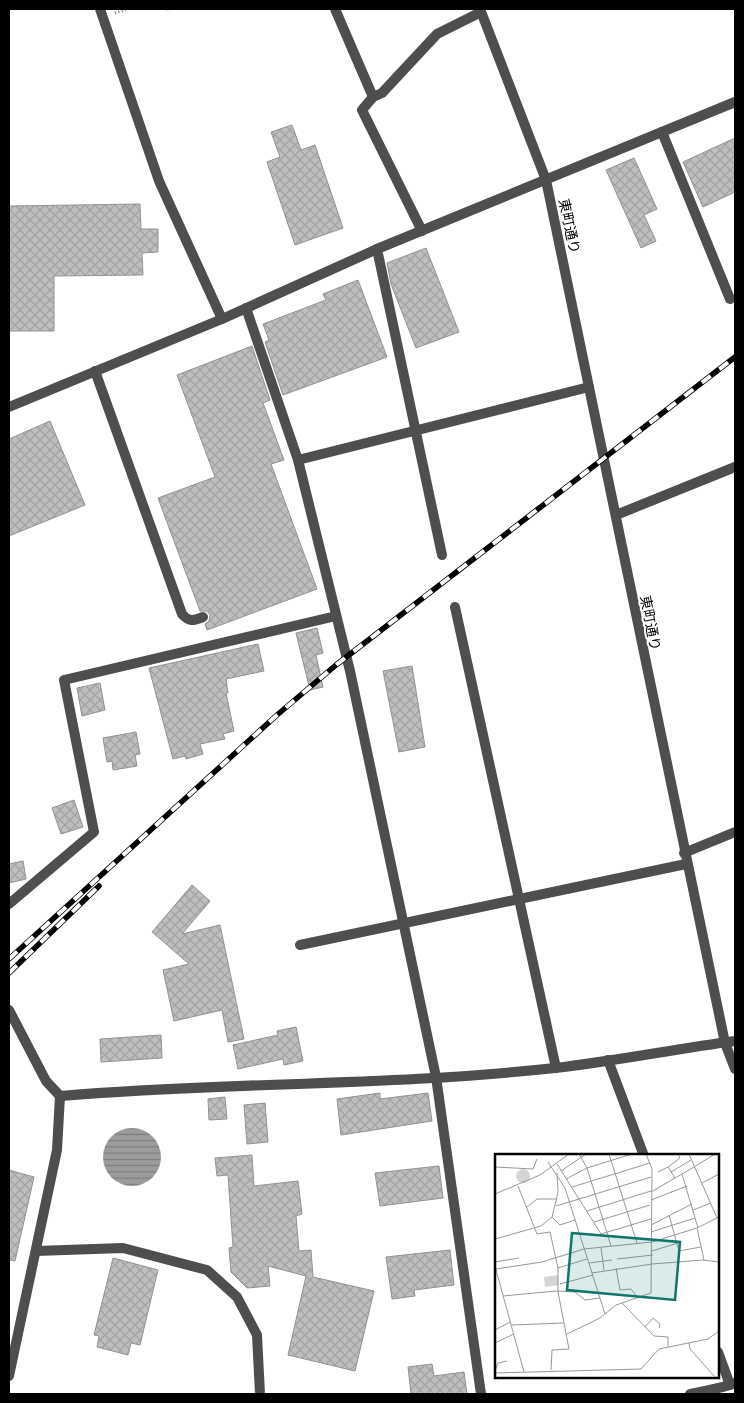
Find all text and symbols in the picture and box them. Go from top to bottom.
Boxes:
street label: 東町通り [555,197,585,255]
street label: 東町通り [636,594,666,652]
inset map [495,1154,719,1378]

